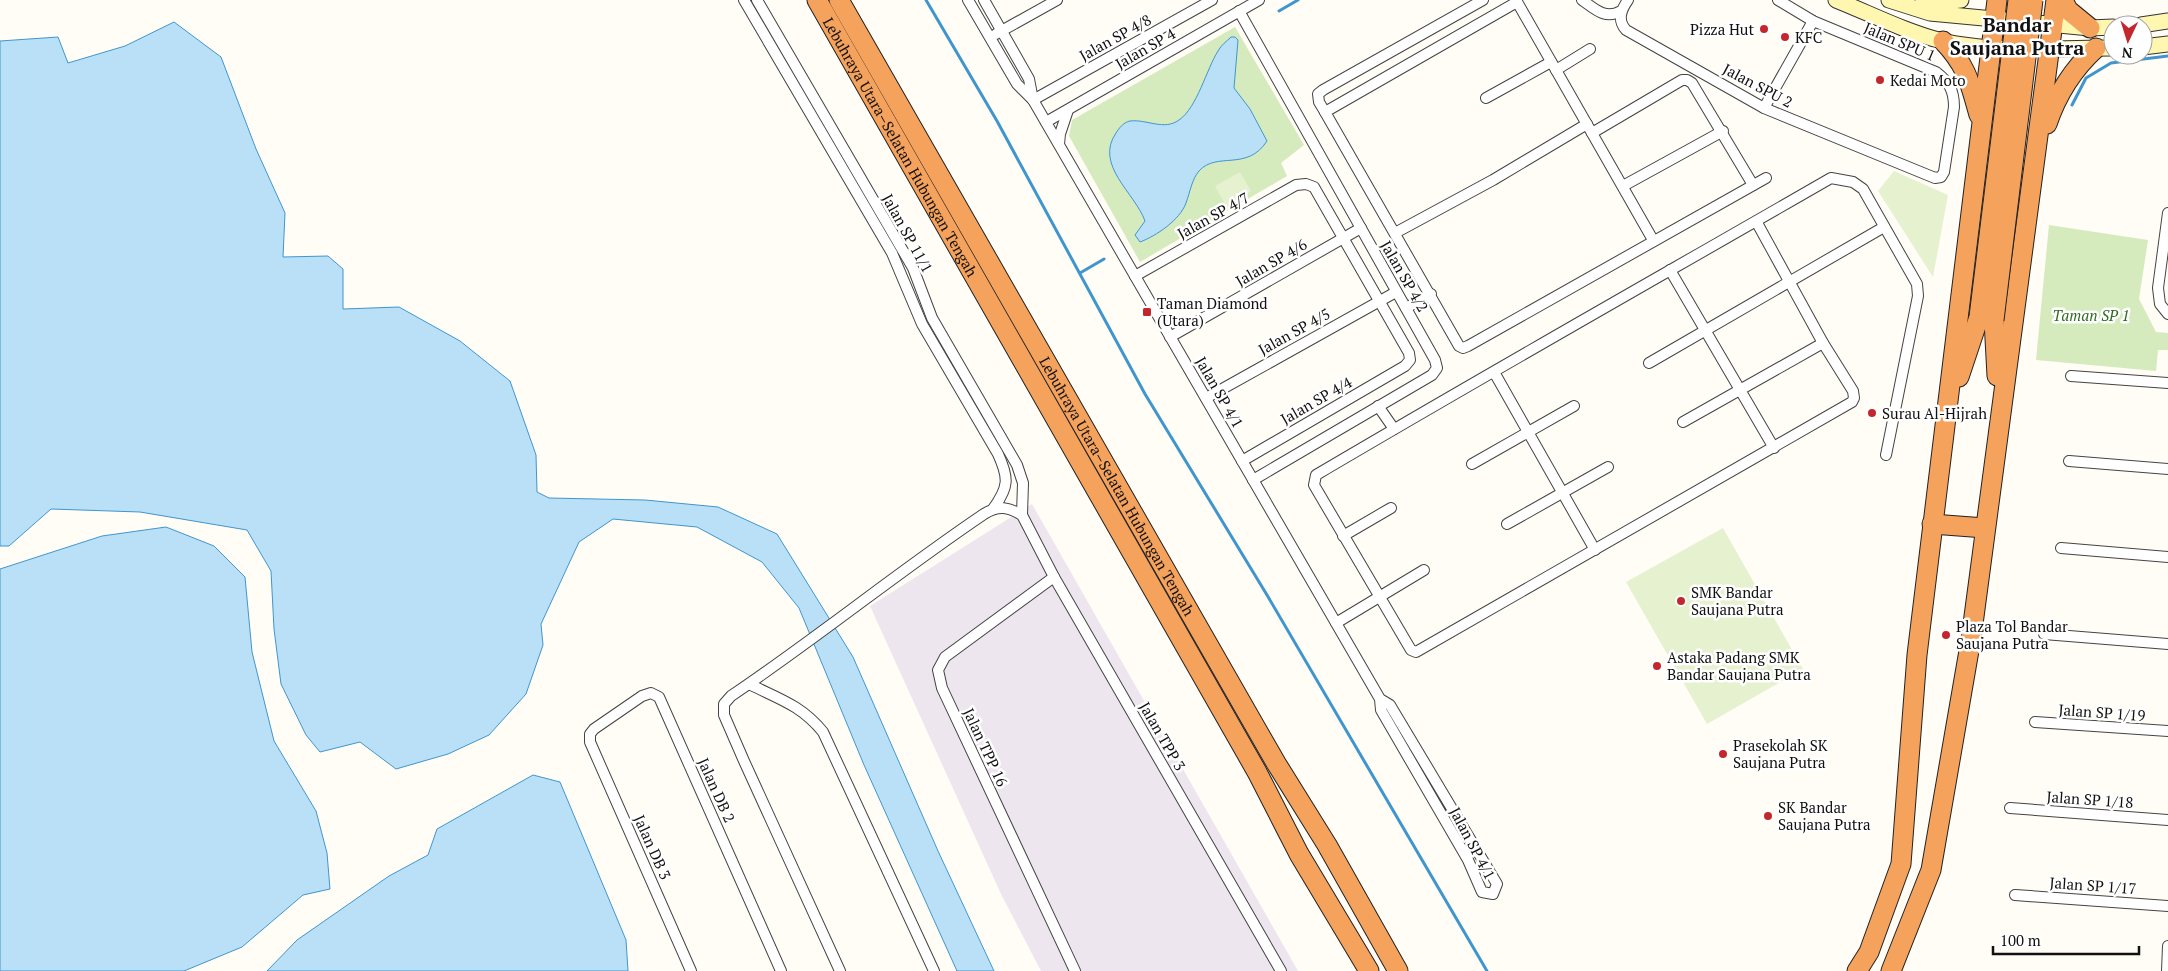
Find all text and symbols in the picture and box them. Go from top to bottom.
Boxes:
street label: Jalan SP 4/8 [1076,10,1154,64]
district label: Bandar Saujana Putra [1950,11,2084,61]
street label: Lebuhraya Utara–Selatan Hubungan Tengah [819,14,983,280]
north arrow [2103,15,2153,65]
street label: Jalan SPU 1 [1861,17,1939,65]
place label: Pizza Hut [1690,19,1754,39]
marker: Pizza Hut [1758,23,1770,35]
street label: Jalan SP 4 [1112,24,1178,72]
place label: KFC [1795,27,1823,47]
marker: KFC [1779,31,1791,43]
text: N [2121,44,2133,63]
street label: Jalan SPU 2 [1720,58,1796,112]
place label: Kedai Moto [1890,70,1966,90]
marker: Kedai Moto [1874,74,1886,86]
street label: Jalan SP 4/7 [1174,187,1252,243]
street label: Jalan SP 11/1 [878,190,938,276]
street label: Jalan SP 4/6 [1232,234,1310,290]
street label: Jalan SP 4/2 [1377,237,1433,315]
place label: Taman Diamond (Utara) [1157,293,1268,330]
street label: Jalan SP 4/5 [1255,303,1333,359]
park label: Taman SP 1 [2053,305,2129,325]
marker: Taman Diamond (Utara) [1141,306,1153,318]
street label: Lebuhraya Utara–Selatan Hubungan Tengah [1035,353,1199,619]
street label: Jalan SP 4/1 [1192,353,1248,431]
street label: Jalan SP 4/4 [1277,372,1355,428]
place label: Surau Al-Hijrah [1882,403,1987,423]
marker: Surau Al-Hijrah [1866,407,1878,419]
place label: SMK Bandar Saujana Putra [1691,582,1784,619]
marker: SMK Bandar Saujana Putra [1675,595,1687,607]
place label: Plaza Tol Bandar Saujana Putra [1956,616,2068,653]
marker: Plaza Tol Bandar Saujana Putra [1940,629,1952,641]
place label: Astaka Padang SMK Bandar Saujana Putra [1667,647,1811,684]
marker: Astaka Padang SMK Bandar Saujana Putra [1651,660,1663,672]
street label: Jalan TPP 3 [1135,698,1191,774]
street label: Jalan SP 1/19 [2058,699,2146,725]
street label: Jalan TPP 16 [959,705,1013,789]
place label: Prasekolah SK Saujana Putra [1733,735,1828,772]
marker: Prasekolah SK Saujana Putra [1717,748,1729,760]
street label: Jalan DB 2 [694,754,740,826]
street label: Jalan SP 1/18 [2046,786,2134,812]
place label: SK Bandar Saujana Putra [1778,797,1871,834]
street label: Jalan SP 4/1 [1446,803,1500,883]
marker: SK Bandar Saujana Putra [1762,810,1774,822]
street label: Jalan DB 3 [630,811,676,883]
street label: Jalan SP 1/17 [2049,872,2137,898]
scale bar [1993,924,2139,956]
text: 100 m [2000,930,2041,950]

